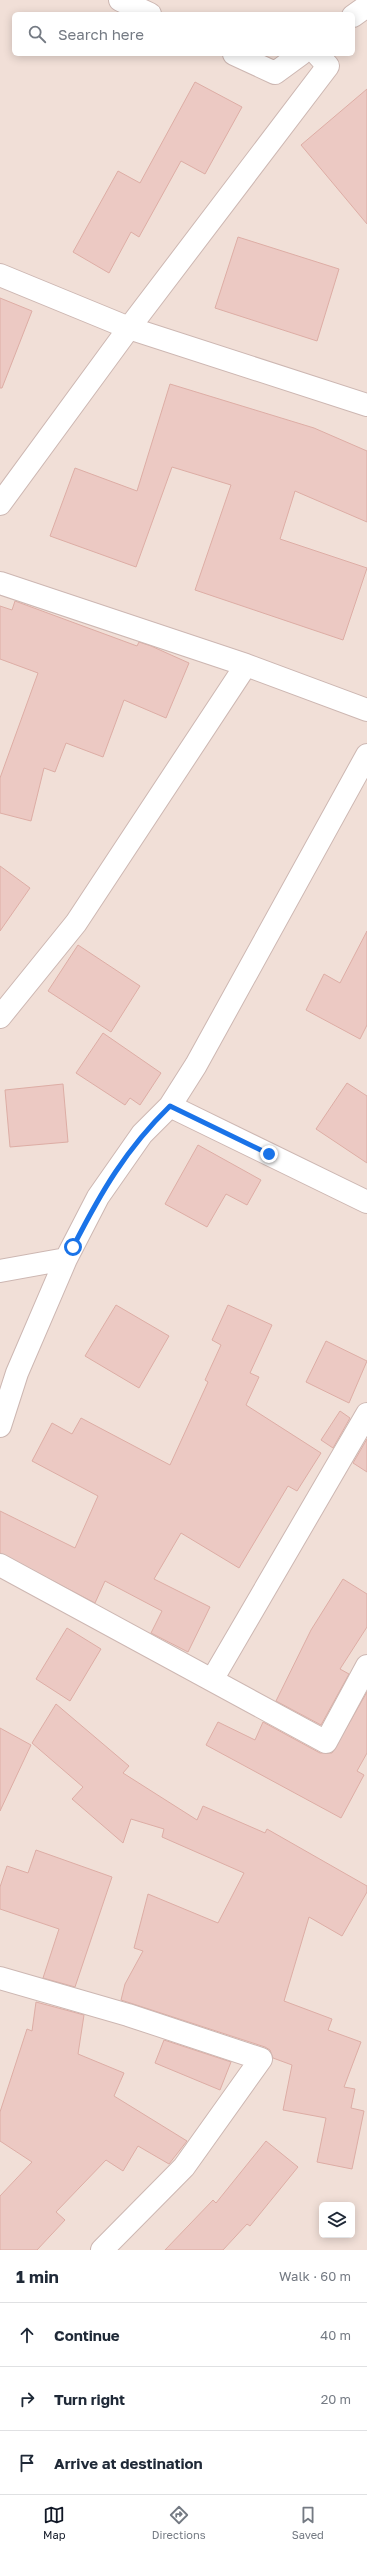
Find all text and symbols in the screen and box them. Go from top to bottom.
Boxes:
search box [12,12,355,56]
icon: search [26,23,48,45]
text: Search here [58,25,144,43]
route end [260,1145,278,1163]
route start [64,1238,82,1256]
map controls [319,2202,355,2238]
button: layers [319,2202,355,2238]
text: 1 min [16,2266,59,2287]
text: Walk · 60 m [279,2268,351,2284]
icon: ahead [16,2324,38,2346]
text: Continue [54,2326,120,2344]
text: 40 m [320,2327,351,2343]
icon: right [16,2388,38,2410]
text: Turn right [54,2390,125,2408]
text: 20 m [321,2391,351,2407]
icon: arrive [16,2452,38,2474]
text: Arrive at destination [54,2454,203,2472]
tab: Map [43,2504,66,2541]
tab: Directions [152,2504,206,2541]
tab: Saved [292,2504,324,2541]

